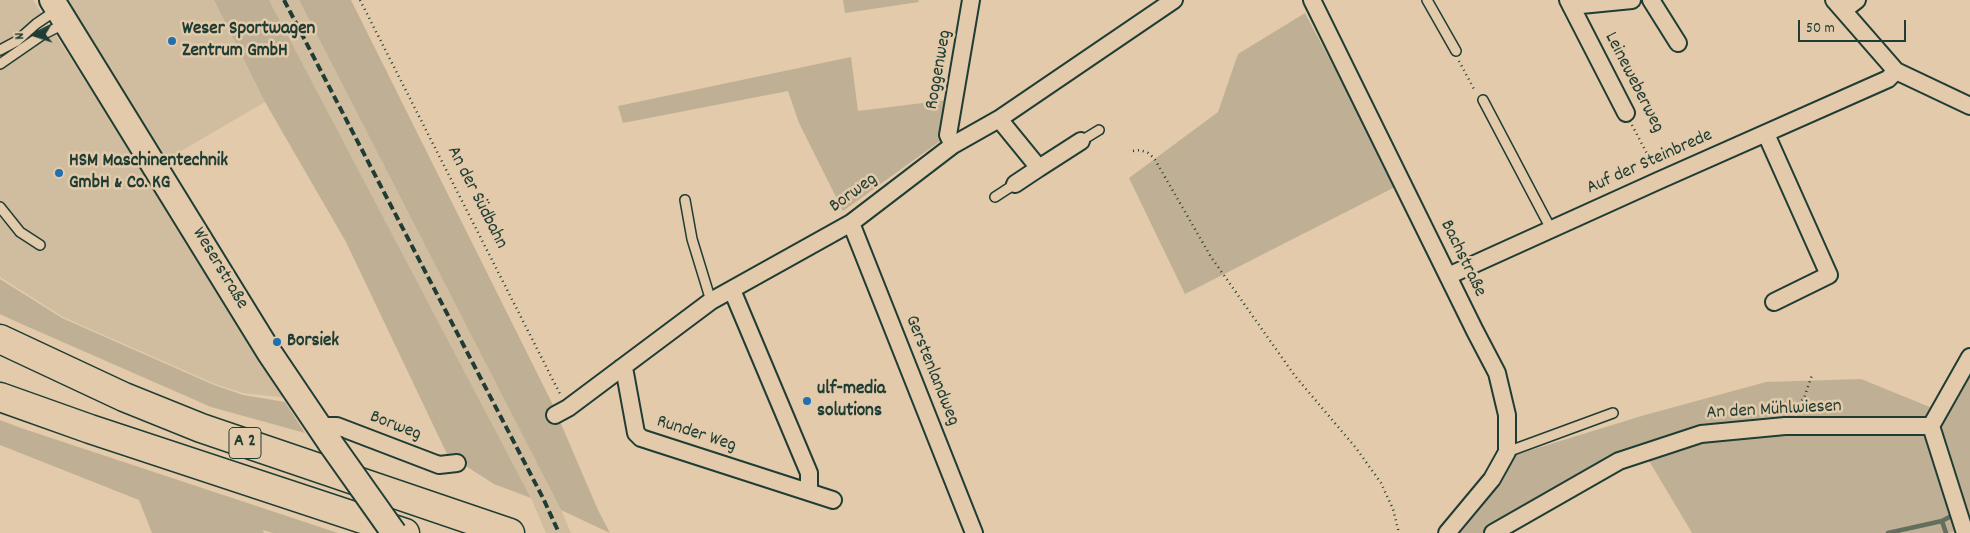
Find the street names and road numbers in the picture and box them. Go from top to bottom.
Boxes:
street label: Roggenweg [922,28,958,112]
street label: Leineweberweg [1598,29,1668,137]
street label: Auf der Steinbrede [1584,125,1716,201]
street label: An der Südbahn [440,143,512,253]
street label: Borweg [826,169,882,219]
street label: Bachstraße [1434,217,1490,301]
street label: Weserstraße [186,224,252,314]
street label: Gerstenlandweg [898,312,964,430]
street label: An den Mühlwiesen [1706,396,1842,426]
street label: Borweg [366,407,424,447]
street label: Runder Weg [653,411,739,459]
road number: A 2 [229,428,261,458]

